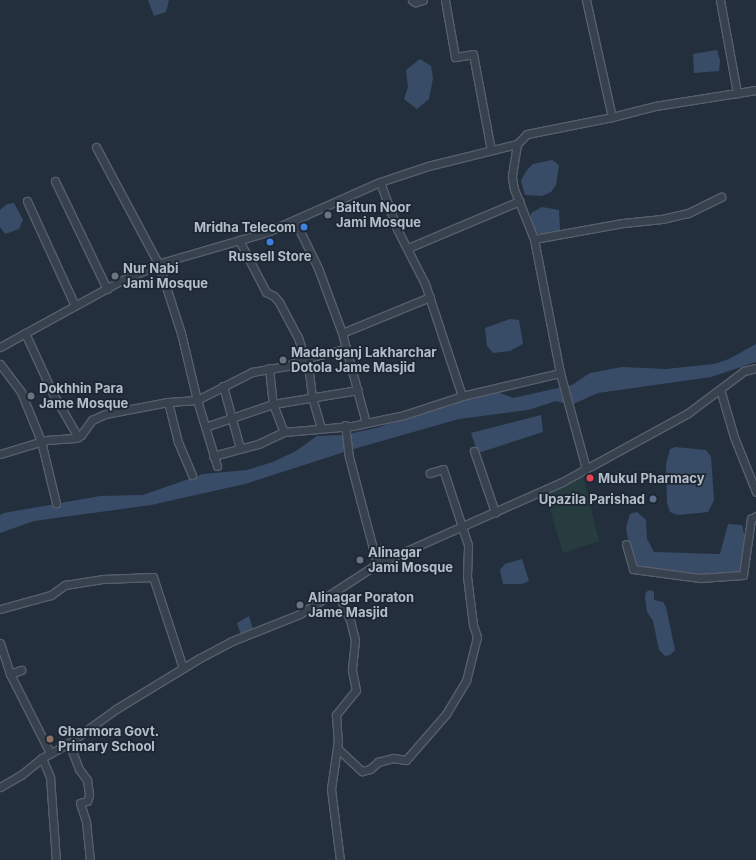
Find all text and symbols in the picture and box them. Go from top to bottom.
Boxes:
place label: Baitun Noor Jami Mosque [336,200,421,231]
marker: Baitun Noor Jami Mosque [323,210,333,220]
place label: Mridha Telecom [194,219,296,235]
marker: Mridha Telecom [299,222,309,232]
marker: Russell Store [265,237,275,247]
place label: Russell Store [229,248,311,264]
place label: Nur Nabi Jami Mosque [123,261,208,292]
marker: Nur Nabi Jami Mosque [110,271,120,281]
place label: Madanganj Lakharchar Dotola Jame Masjid [291,345,437,376]
marker: Madanganj Lakharchar Dotola Jame Masjid [278,355,288,365]
place label: Dokhhin Para Jame Mosque [39,381,128,412]
marker: Dokhhin Para Jame Mosque [26,391,36,401]
place label: Mukul Pharmacy [598,470,705,486]
marker: Mukul Pharmacy [585,473,595,483]
place label: Upazila Parishad [539,491,645,507]
marker: Upazila Parishad [648,494,658,504]
place label: Alinagar Jami Mosque [368,545,453,576]
marker: Alinagar Jami Mosque [355,555,365,565]
place label: Alinagar Poraton Jame Masjid [308,590,414,621]
marker: Alinagar Poraton Jame Masjid [295,600,305,610]
place label: Gharmora Govt. Primary School [58,724,159,755]
marker: Gharmora Govt. Primary School [45,734,55,744]

